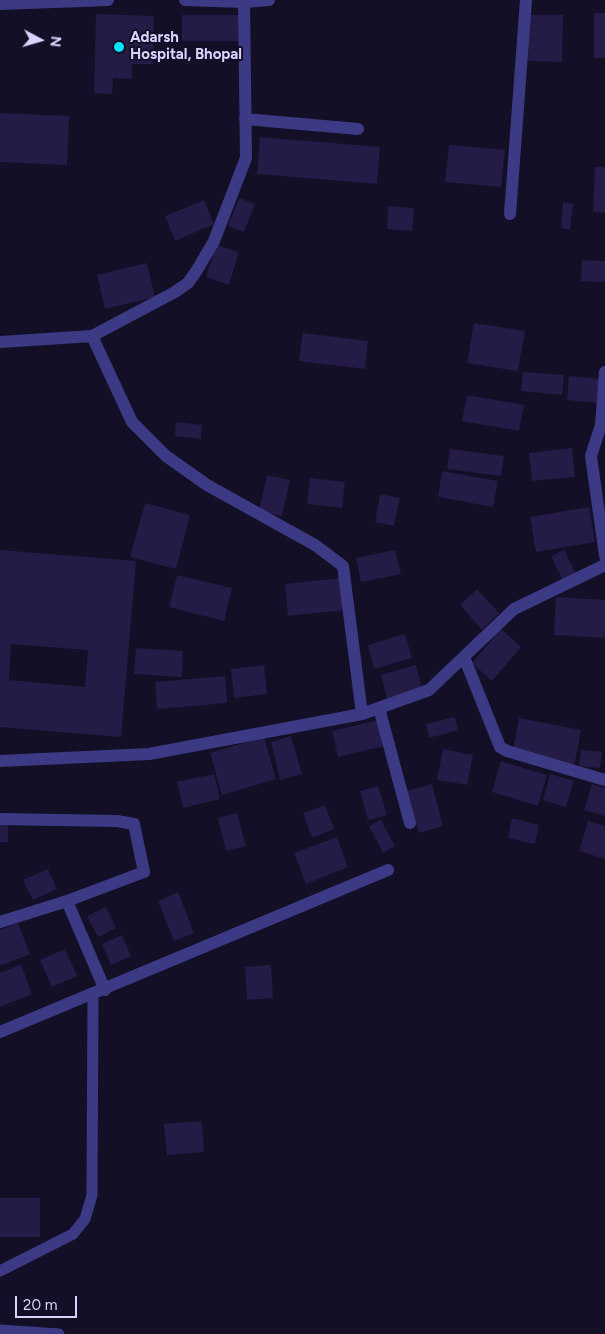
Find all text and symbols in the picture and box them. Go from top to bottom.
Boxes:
north arrow [15,15,65,65]
place label: Adarsh Hospital, Bhopal [130,29,242,64]
text: N [46,35,64,48]
marker: Adarsh Hospital, Bhopal [112,40,126,54]
scale bar [18,1286,80,1318]
text: 20 m [23,1296,57,1314]

